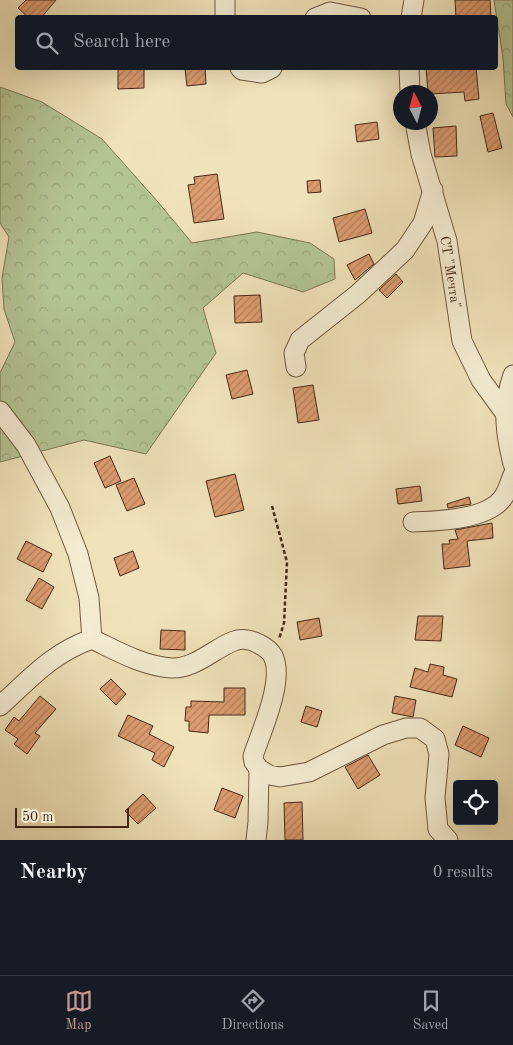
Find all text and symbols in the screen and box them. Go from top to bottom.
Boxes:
search box [15,15,498,70]
icon: search [33,29,61,57]
text: Search here [73,33,170,52]
north arrow [393,85,438,130]
street label: СТ "Мечта" [437,235,463,309]
map controls [453,780,498,825]
button: locate [453,780,498,825]
scale bar [15,805,129,828]
text: 50 m [22,810,53,824]
text: Nearby [20,862,88,883]
text: 0 results [433,865,493,881]
tab: Map [65,987,93,1034]
tab: Directions [222,987,284,1034]
tab: Saved [413,987,448,1034]

